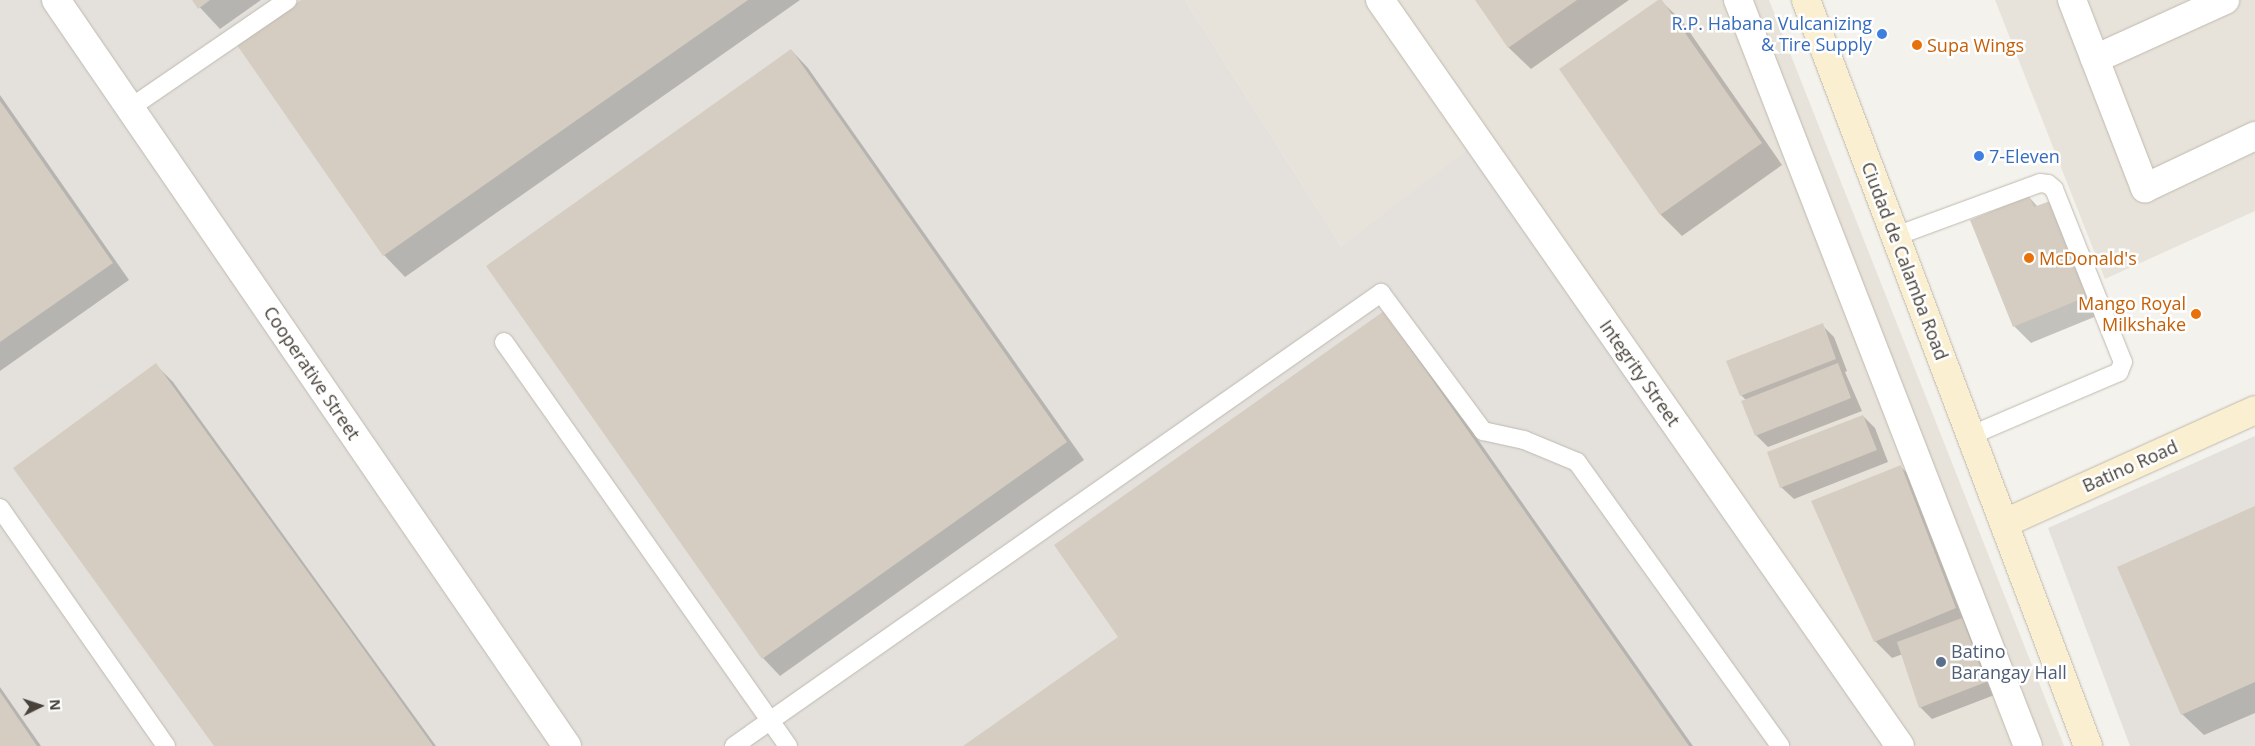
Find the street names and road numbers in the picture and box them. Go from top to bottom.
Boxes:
street label: Ciudad de Calamba Road [1857,159,1953,363]
street label: Cooperative Street [259,302,365,444]
street label: Integrity Street [1595,316,1685,430]
street label: Batino Road [2079,435,2181,497]

